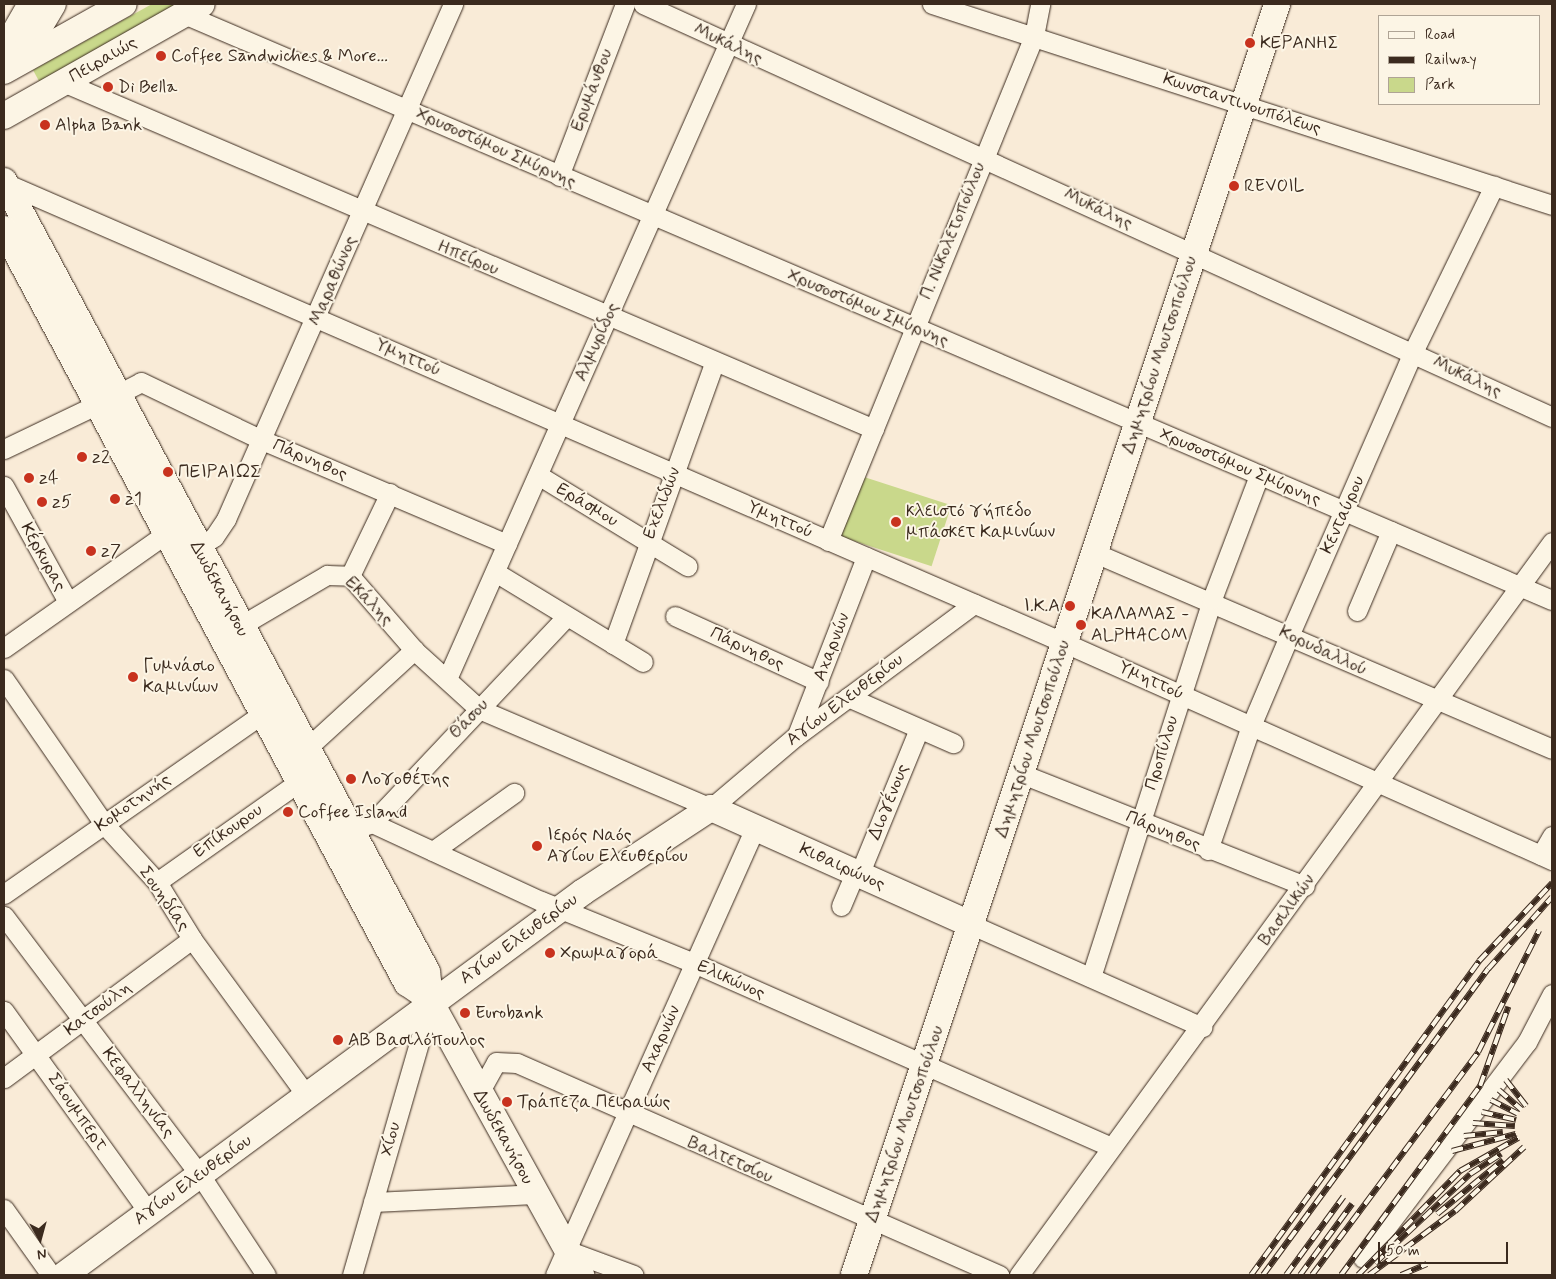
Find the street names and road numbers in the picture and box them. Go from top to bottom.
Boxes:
street label: Μυκάλης [690,19,766,69]
street label: Πειραιώς [65,32,141,88]
street label: Ερυμάνθου [566,46,618,134]
street label: Κωνσταντινουπόλεως [1160,68,1324,140]
street label: Χρυσοστόμου Σμύρνης [412,103,580,193]
street label: Π. Νικολετοπούλου [916,159,990,303]
street label: Μυκάλης [1060,184,1136,234]
street label: Μαραθώνος [304,233,362,329]
street label: Ηπείρου [434,235,502,281]
street label: Δημητρίου Μουτσοπούλου [1118,253,1202,457]
street label: Χρυσοστόμου Σμύρνης [784,264,952,352]
street label: Αλμυρίδος [570,299,624,385]
street label: Υμηττού [372,334,444,382]
street label: Μυκάλης [1429,352,1505,402]
street label: Χρυσοστόμου Σμύρνης [1156,423,1324,511]
street label: Πάρνηθος [269,435,351,485]
street label: Εχελιδών [638,464,686,542]
street label: Κενταύρου [1316,473,1370,557]
street label: Εράσμου [552,478,622,532]
street label: Υμηττού [744,496,816,544]
street label: Κέρκυρας [15,519,71,595]
street label: Δωδεκανήσου [185,537,253,641]
street label: Εκάλης [340,572,398,630]
street label: Αχαρνών [809,610,855,684]
street label: Κορυδαλλού [1275,621,1371,681]
street label: Πάρνηθος [707,623,787,675]
street label: Δημητρίου Μουτσοπούλου [991,637,1075,841]
street label: Αγίου Ελευθερίου [782,649,908,751]
street label: Υμηττού [1115,657,1187,705]
street label: Θάσου [445,694,493,744]
street label: Προπύλου [1140,713,1184,793]
street label: Διογένους [864,761,914,843]
street label: Κομοτηνής [91,769,175,837]
street label: Επίκουρου [189,799,267,863]
street label: Πάρνηθος [1122,806,1204,856]
street label: Κιθαιρώνος [796,838,888,896]
street label: Σουηδίας [134,862,194,936]
street label: Βασιλικών [1254,870,1320,950]
street label: Αγίου Ελευθερίου [456,889,582,989]
street label: Ελικώνος [694,955,768,1005]
street label: Κατσούλη [60,977,136,1041]
street label: Αχαρνών [637,1002,685,1076]
street label: Δημητρίου Μουτσοπούλου [861,1023,949,1225]
street label: Κεφαλληνίας [97,1043,179,1143]
street label: Σάουμπερτ [42,1069,112,1155]
street label: Δωδεκανήσου [468,1086,538,1188]
street label: Χίου [376,1120,406,1158]
street label: Αγίου Ελευθερίου [130,1130,256,1230]
street label: Βαλτετσίου [684,1132,776,1188]

